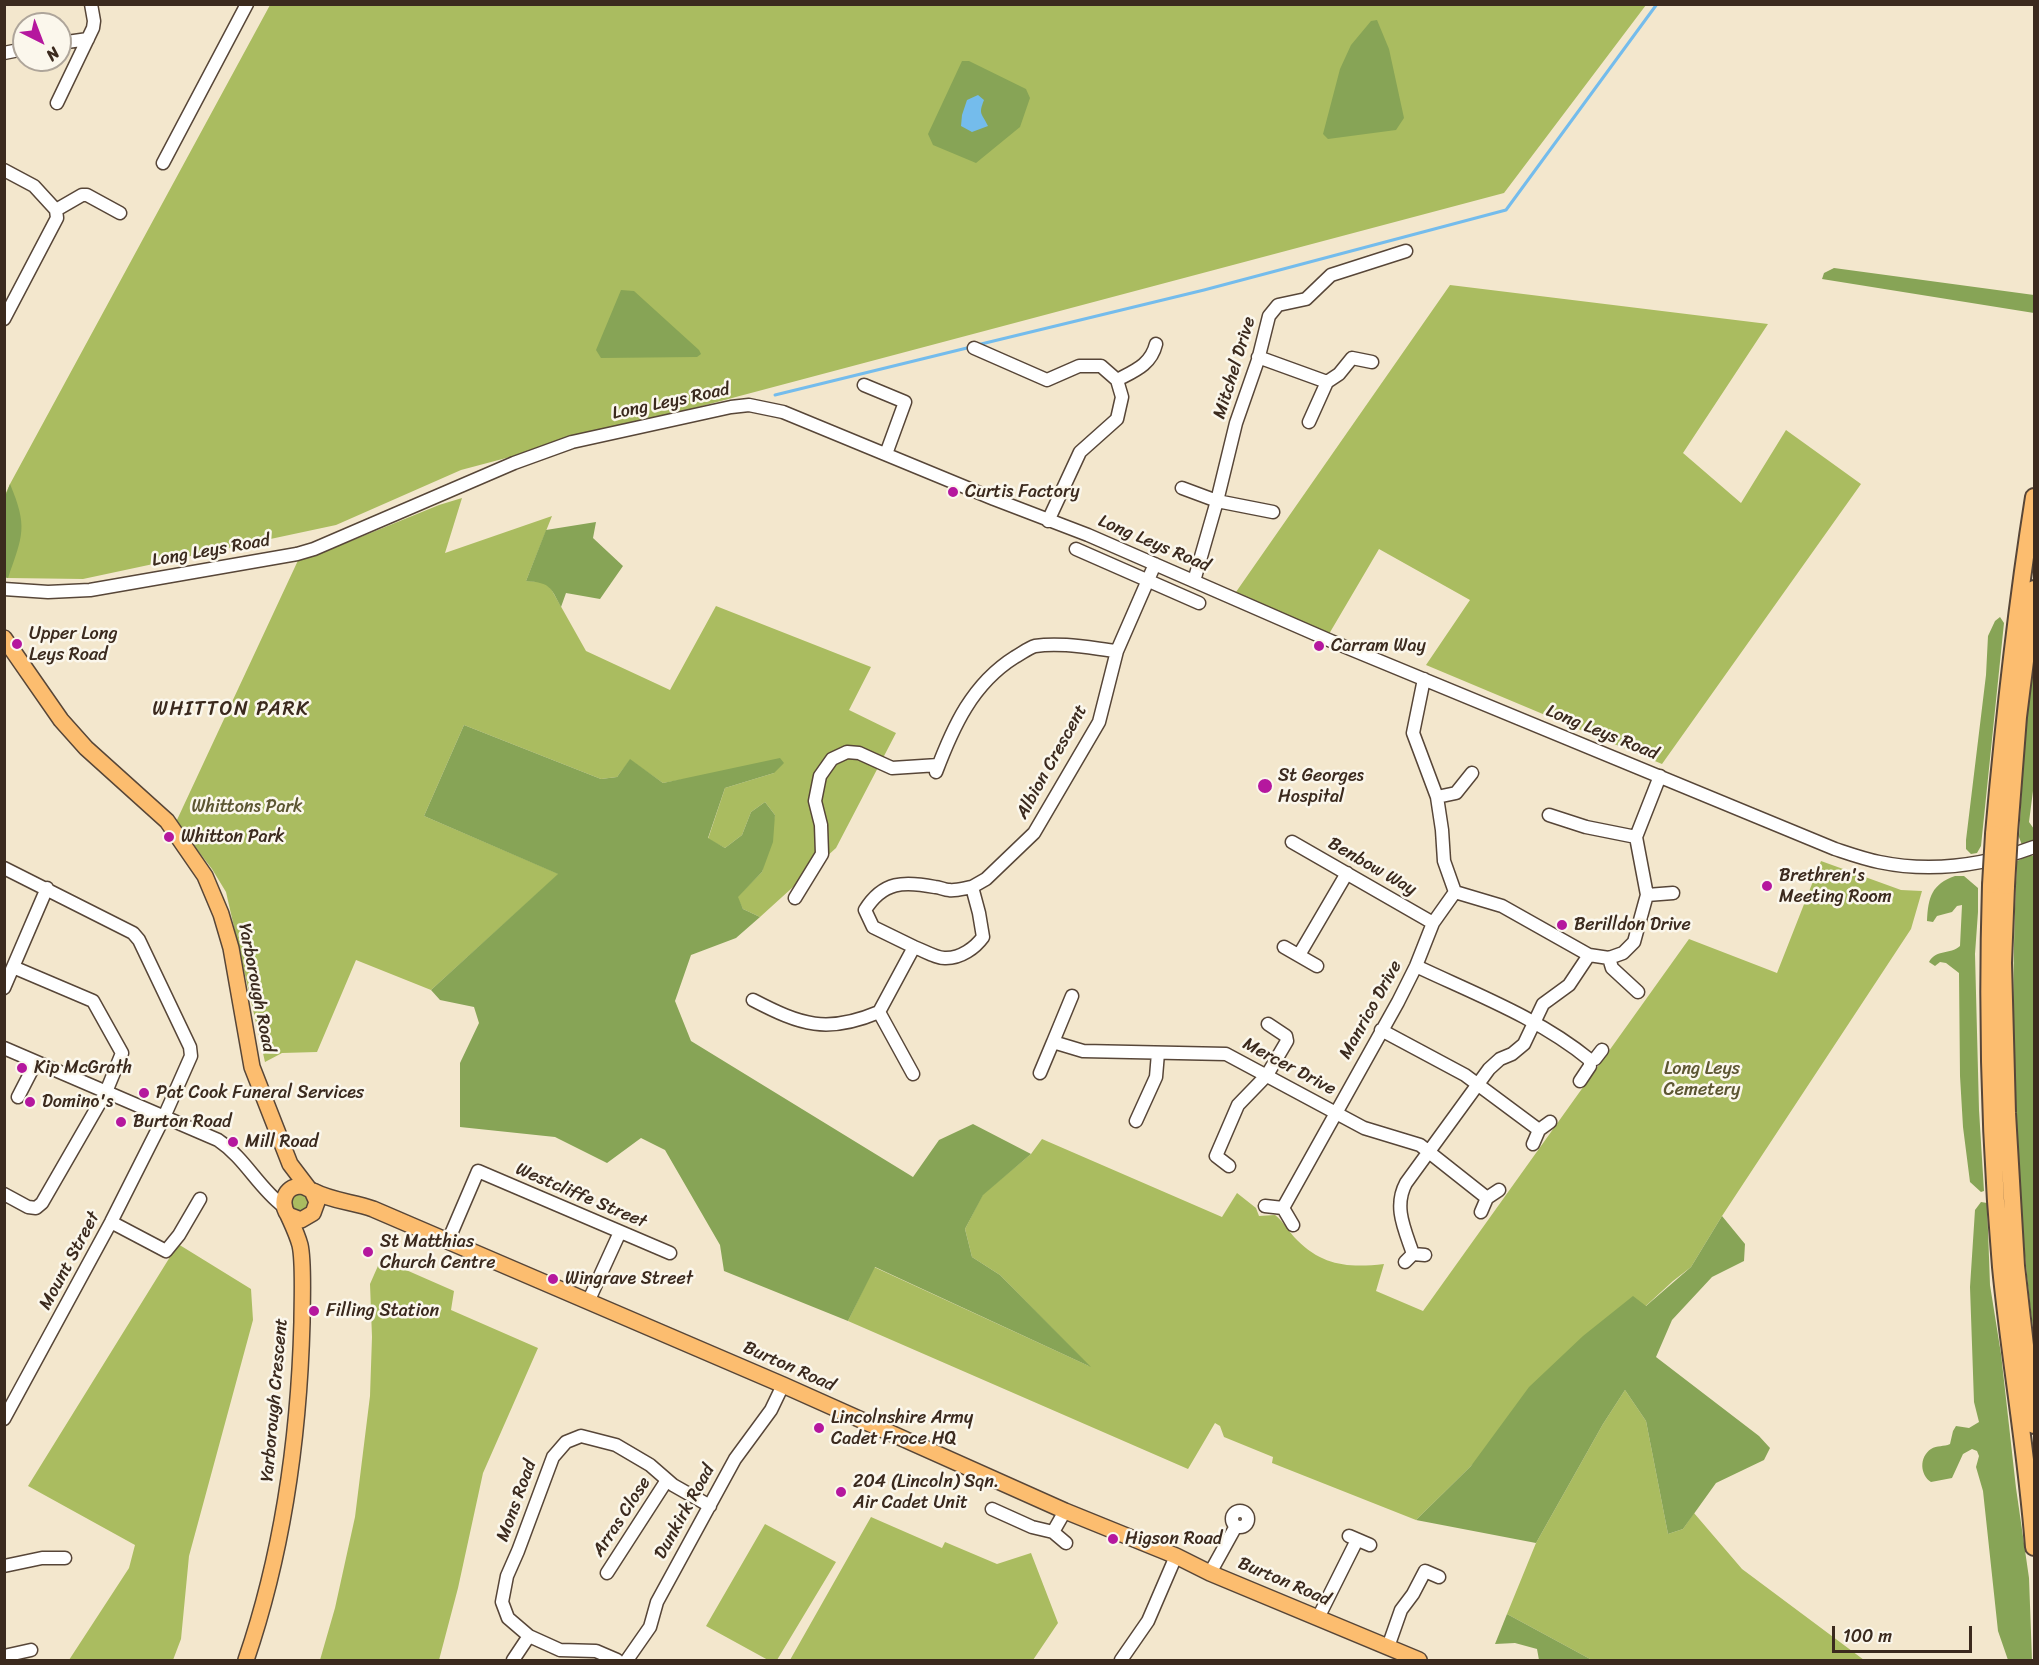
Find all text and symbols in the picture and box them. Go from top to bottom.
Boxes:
north arrow [12,12,72,72]
text: N [39,40,67,69]
street label: Mitchel Drive [1209,314,1261,422]
street label: Long Leys Road [610,379,732,425]
place label: Curtis Factory [965,481,1080,503]
marker: Curtis Factory [946,485,960,499]
street label: Long Leys Road [1095,511,1213,577]
street label: Long Leys Road [150,530,272,572]
place label: Upper Long Leys Road [29,623,117,666]
place label: Carram Way [1331,635,1426,657]
marker: Upper Long Leys Road [10,637,24,651]
marker: Carram Way [1312,639,1326,653]
district label: WHITTON PARK [153,698,309,722]
street label: Albion Crescent [1012,701,1092,823]
street label: Long Leys Road [1543,701,1661,765]
place label: St Georges Hospital [1278,765,1364,808]
marker: St Georges Hospital [1256,777,1274,795]
park label: Whittons Park [192,796,302,818]
place label: Whitton Park [181,826,285,848]
marker: Whitton Park [162,830,176,844]
street label: Benbow Way [1324,833,1420,901]
place label: Brethren's Meeting Room [1779,865,1892,908]
marker: Brethren's Meeting Room [1760,879,1774,893]
place label: Berilldon Drive [1574,914,1691,936]
marker: Berilldon Drive [1555,918,1569,932]
street label: Yarborough Road [233,922,279,1054]
street label: Manrico Drive [1335,957,1407,1063]
street label: Mercer Drive [1239,1033,1339,1101]
place label: Kip McGrath [34,1057,132,1079]
park label: Long Leys Cemetery [1664,1058,1740,1100]
marker: Kip McGrath [15,1061,29,1075]
place label: Pat Cook Funeral Services [156,1082,364,1104]
marker: Pat Cook Funeral Services [137,1086,151,1100]
place label: Domino's [42,1091,113,1113]
marker: Domino's [23,1095,37,1109]
place label: Burton Road [133,1111,231,1133]
marker: Burton Road [114,1115,128,1129]
place label: Mill Road [245,1131,318,1153]
marker: Mill Road [226,1135,240,1149]
street label: Westcliffe Street [512,1159,650,1233]
street label: Mount Street [35,1208,105,1314]
place label: St Matthias Church Centre [380,1231,495,1274]
marker: St Matthias Church Centre [361,1245,375,1259]
place label: Wingrave Street [565,1268,693,1290]
marker: Wingrave Street [546,1272,560,1286]
place label: Filling Station [326,1300,439,1322]
marker: Filling Station [307,1304,321,1318]
street label: Yarborough Crescent [257,1317,293,1483]
street label: Burton Road [740,1337,838,1397]
place label: Lincolnshire Army Cadet Froce HQ [831,1407,973,1450]
marker: Lincolnshire Army Cadet Froce HQ [812,1421,826,1435]
street label: Mons Road [492,1457,542,1545]
street label: Dunkirk Road [650,1461,720,1563]
place label: 204 (Lincoln) Sqn. Air Cadet Unit [853,1471,999,1514]
street label: Arras Close [588,1473,656,1561]
marker: 204 (Lincoln) Sqn. Air Cadet Unit [834,1485,848,1499]
place label: Higson Road [1125,1528,1222,1550]
marker: Higson Road [1106,1532,1120,1546]
street label: Burton Road [1234,1553,1334,1611]
scale bar [1835,1614,1974,1652]
text: 100 m [1843,1620,1892,1652]

